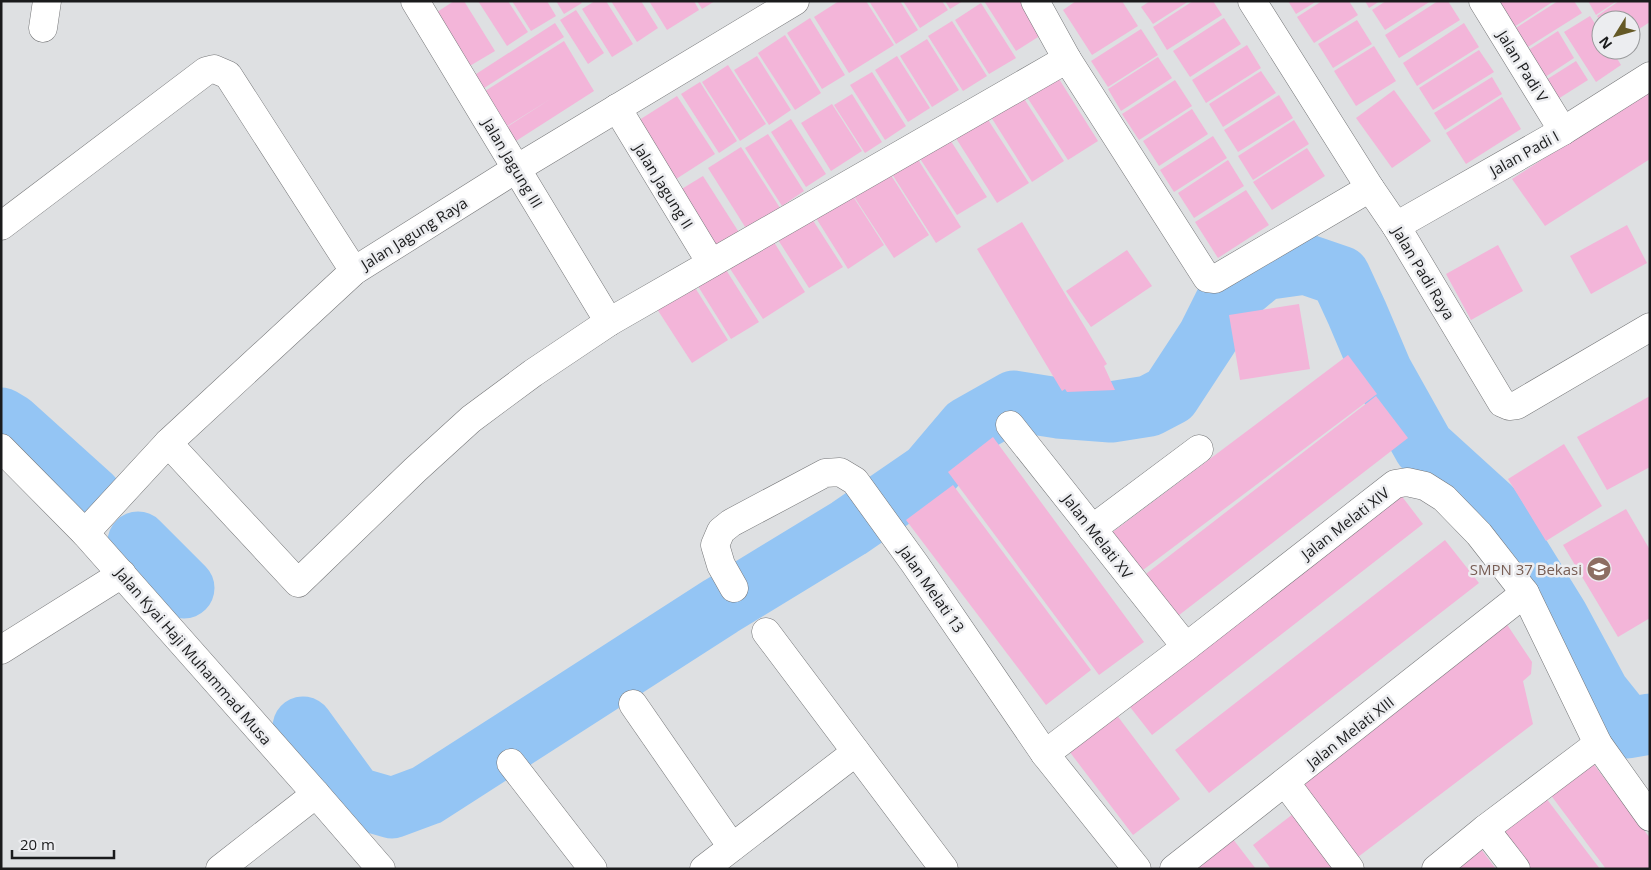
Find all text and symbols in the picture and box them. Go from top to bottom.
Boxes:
north arrow [1591,10,1641,60]
street label: Jalan Padi V [1492,25,1553,106]
text: N [1594,33,1616,53]
street label: Jalan Jagung III [477,113,548,211]
street label: Jalan Padi I [1484,126,1562,181]
street label: Jalan Jagung II [629,138,698,232]
street label: Jalan Jagung Raya [355,192,471,275]
street label: Jalan Padi Raya [1387,221,1460,323]
street label: Jalan Melati XIV [1295,482,1393,565]
street label: Jalan Melati XV [1057,488,1137,582]
street label: Jalan Melati 13 [893,540,969,636]
school or university icon: SMPN 37 Bekasi [1586,556,1612,582]
place label: SMPN 37 Bekasi [1470,559,1582,579]
street label: Jalan Kyai Haji Muhammad Musa [110,562,277,749]
street label: Jalan Melati XIII [1301,692,1398,774]
scale bar [12,828,115,860]
text: 20 m [20,834,55,854]

